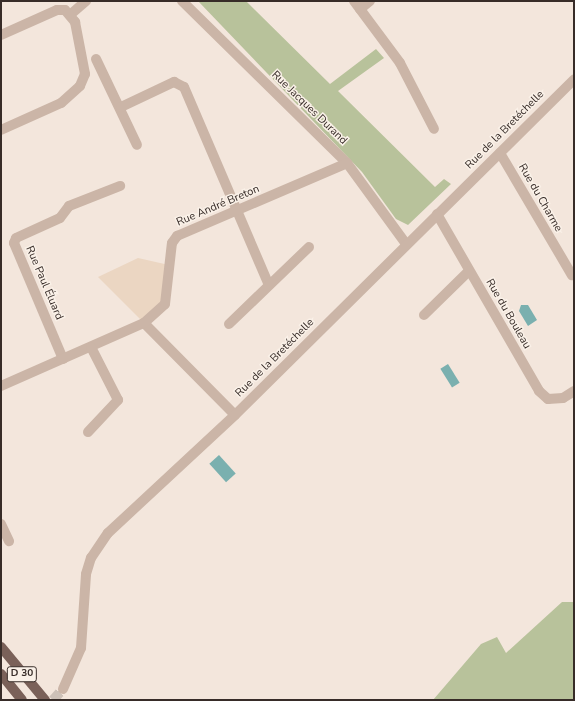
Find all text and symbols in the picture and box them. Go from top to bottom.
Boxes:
street label: Rue Jacques Durand [269,69,349,147]
street label: Rue de la Bretéchelle [463,88,547,172]
street label: Rue du Charme [515,162,565,234]
street label: Rue André Breton [175,183,261,229]
street label: Rue Paul Éluard [23,244,65,322]
street label: Rue du Bouleau [483,277,533,351]
street label: Rue de la Bretéchelle [233,316,317,400]
road number: D 30 [6,666,38,682]

